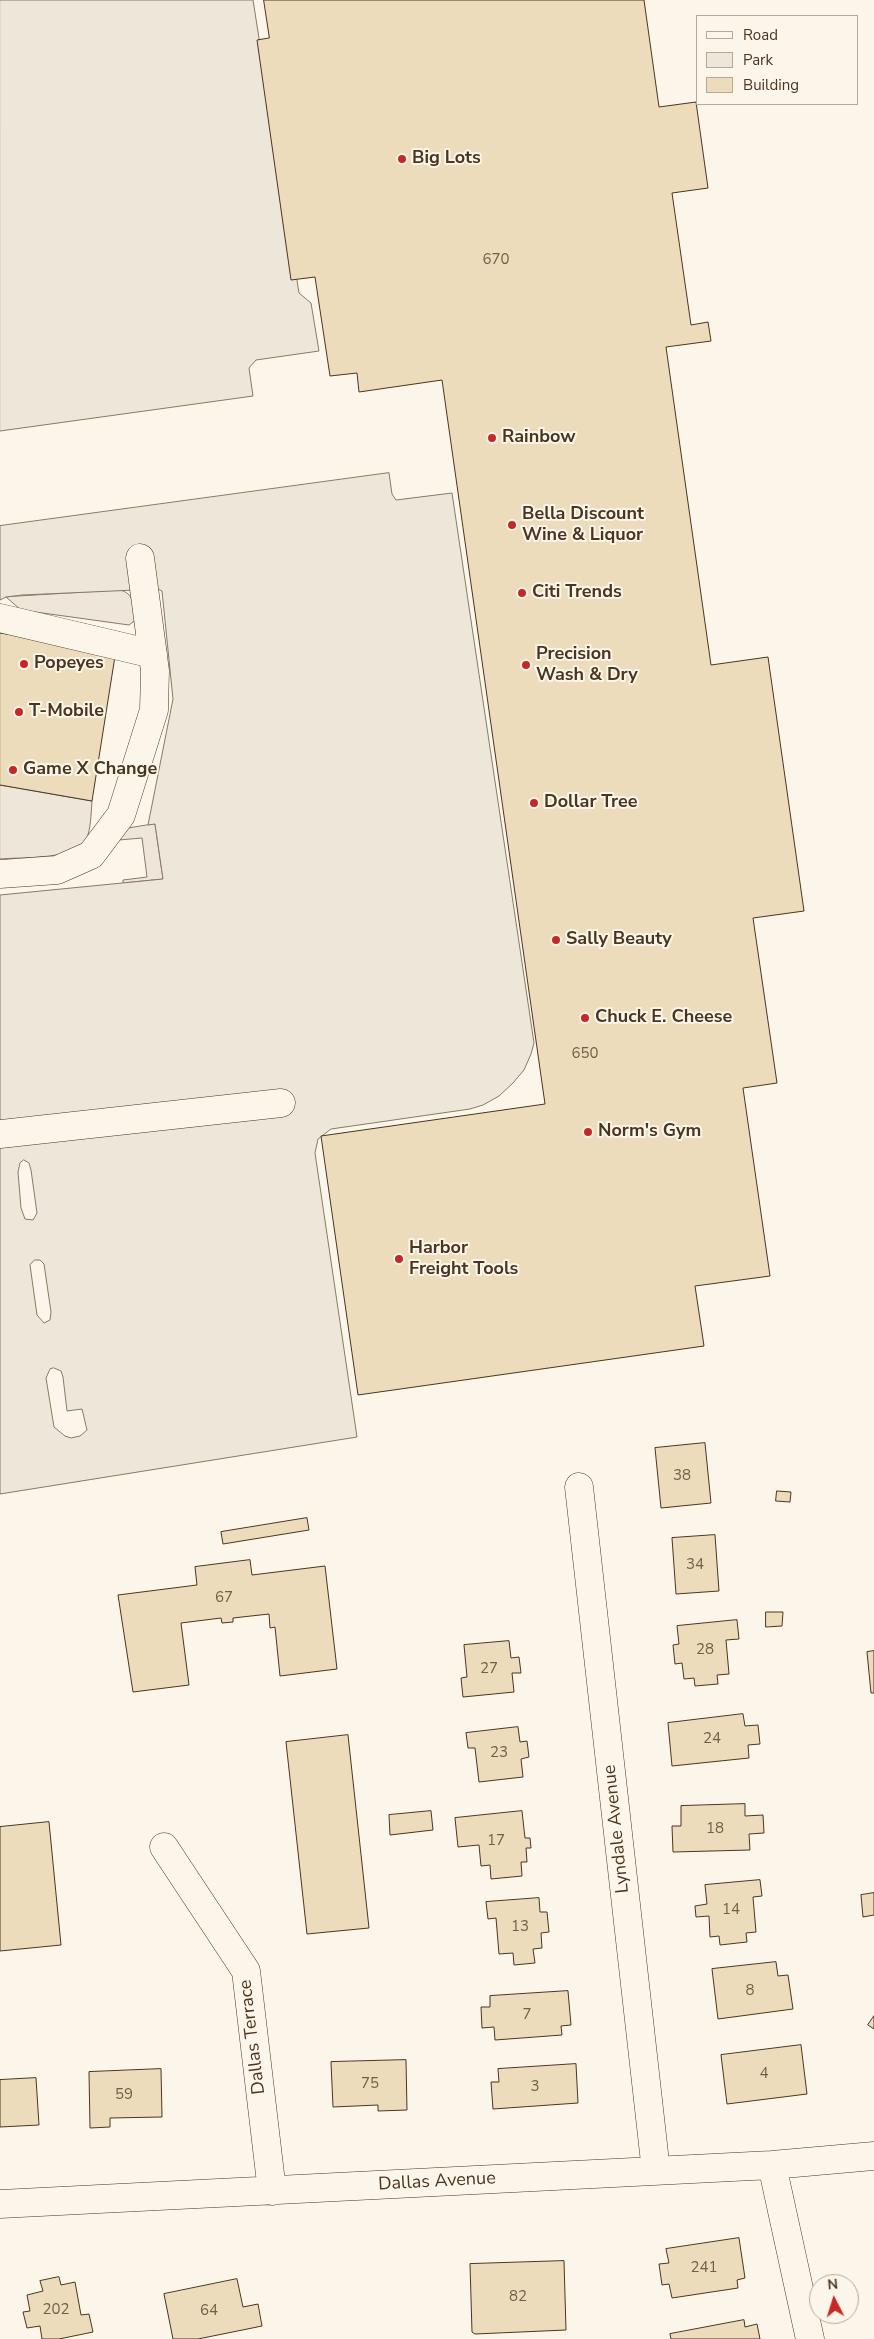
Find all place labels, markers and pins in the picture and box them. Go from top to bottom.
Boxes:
place label: Big Lots [412,148,481,170]
marker: Big Lots [396,153,408,165]
place label: Rainbow [502,427,576,449]
marker: Rainbow [486,432,498,444]
place label: Bella Discount Wine & Liquor [522,504,644,546]
marker: Bella Discount Wine & Liquor [506,519,518,531]
place label: Citi Trends [532,582,622,604]
marker: Citi Trends [516,587,528,599]
place label: Precision Wash & Dry [536,644,638,686]
place label: Popeyes [34,653,104,675]
marker: Popeyes [18,658,30,670]
marker: Precision Wash & Dry [520,659,532,671]
place label: T-Mobile [29,701,104,723]
marker: T-Mobile [13,706,25,718]
place label: Game X Change [23,759,157,781]
marker: Game X Change [7,764,19,776]
place label: Dollar Tree [544,792,638,814]
marker: Dollar Tree [528,797,540,809]
place label: Sally Beauty [566,929,672,951]
marker: Sally Beauty [550,934,562,946]
place label: Chuck E. Cheese [595,1007,732,1029]
marker: Chuck E. Cheese [579,1012,591,1024]
place label: Norm's Gym [598,1121,701,1143]
marker: Norm's Gym [582,1126,594,1138]
place label: Harbor Freight Tools [409,1238,518,1280]
marker: Harbor Freight Tools [393,1253,405,1265]

